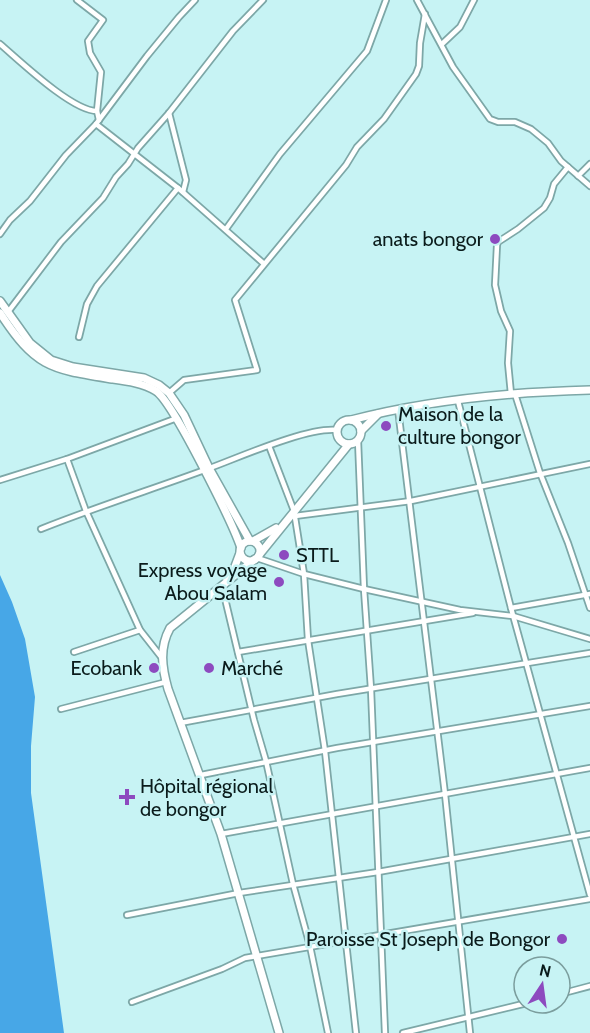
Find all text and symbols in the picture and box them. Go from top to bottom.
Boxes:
place label: anats bongor [373,227,484,251]
marker: anats bongor [488,232,502,246]
place label: Maison de la culture bongor [398,402,521,449]
marker: Maison de la culture bongor [379,419,393,433]
place label: STTL [296,543,339,567]
marker: STTL [277,548,291,562]
place label: Express voyage Abou Salam [138,558,267,605]
marker: Express voyage Abou Salam [272,575,286,589]
place label: Ecobank [70,656,142,680]
place label: Marché [221,656,283,680]
marker: Ecobank [147,661,161,675]
marker: Marché [202,661,216,675]
place label: Hôpital régional de bongor [140,774,273,821]
marker: Hôpital régional de bongor [118,788,136,806]
place label: Paroisse St Joseph de Bongor [306,927,551,951]
marker: Paroisse St Joseph de Bongor [555,932,569,946]
north arrow [512,955,572,1015]
text: N [538,960,553,981]

